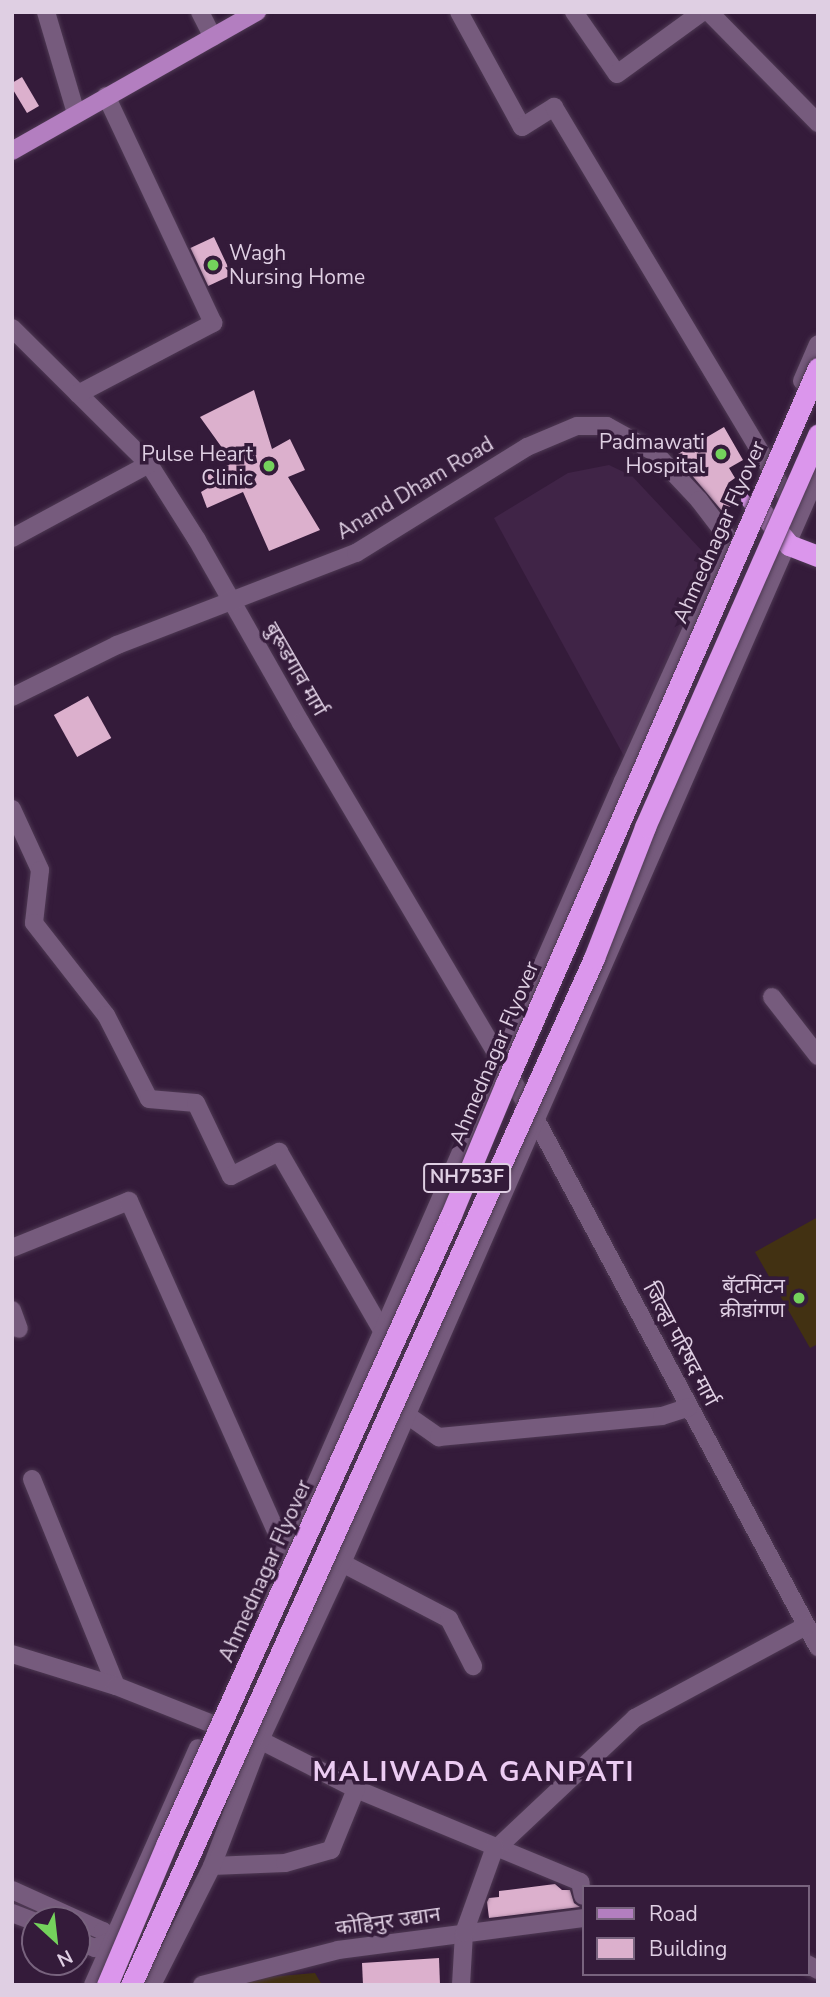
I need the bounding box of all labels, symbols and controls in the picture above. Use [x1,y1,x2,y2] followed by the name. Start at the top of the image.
[229,240,365,290] place label: Wagh Nursing Home
[203,255,223,275] marker: Wagh Nursing Home
[599,429,705,479] place label: Padmawati Hospital
[332,431,498,545] street label: Anand Dham Road
[667,437,771,627] street label: Ahmednagar Flyover
[142,441,253,491] place label: Pulse Heart Clinic
[711,444,731,464] marker: Padmawati Hospital
[259,456,279,476] marker: Pulse Heart Clinic
[259,618,333,720] street label: बुरूडगाव मार्ग
[444,957,544,1149] street label: Ahmednagar Flyover
[421,1162,512,1194] road number: NH753F
[720,1273,785,1323] place label: बॅटमिंटन क्रीडांगण
[638,1278,724,1410] street label: जिल्हा परिषद मार्ग
[791,1290,807,1306] marker: बॅटमिंटन क्रीडांगण
[213,1476,317,1666] street label: Ahmednagar Flyover
[315,1755,633,1789] district label: MALIWADA GANPATI
[582,1885,809,1976] legend
[649,1900,698,1928] text: Road
[334,1901,442,1941] street label: कोहिनुर उद्यान
[21,1906,91,1976] north arrow
[649,1935,727,1963] text: Building
[52,1943,77,1973] text: N

